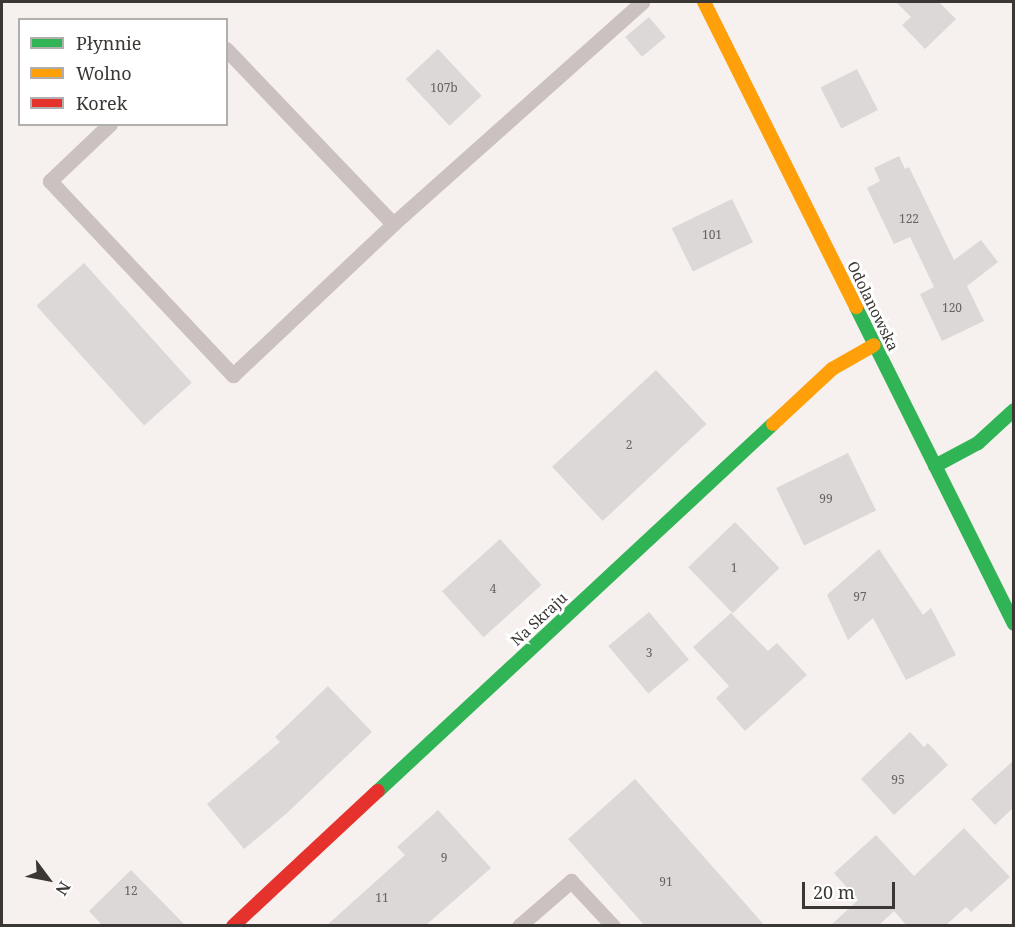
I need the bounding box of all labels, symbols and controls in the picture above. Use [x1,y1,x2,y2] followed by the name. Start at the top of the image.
[18,18,228,126] legend
[76,31,141,55] text: Płynnie
[76,61,132,85] text: Wolno
[430,81,458,95] house number: 107b
[76,91,127,115] text: Korek
[899,212,919,226] house number: 122
[702,228,722,242] house number: 101
[844,258,902,354] street label: Odolanowska
[942,301,962,315] house number: 120
[626,438,632,452] house number: 2
[819,492,833,506] house number: 99
[731,561,737,575] house number: 1
[490,582,496,596] house number: 4
[507,589,571,649] street label: Na Skraju
[853,590,867,604] house number: 97
[646,646,652,660] house number: 3
[891,773,905,787] house number: 95
[18,849,78,909] north arrow
[441,851,447,865] house number: 9
[805,870,898,908] scale bar
[659,875,673,889] house number: 91
[51,877,76,900] text: N
[813,880,855,904] text: 20 m
[124,884,138,898] house number: 12
[375,891,389,905] house number: 11

